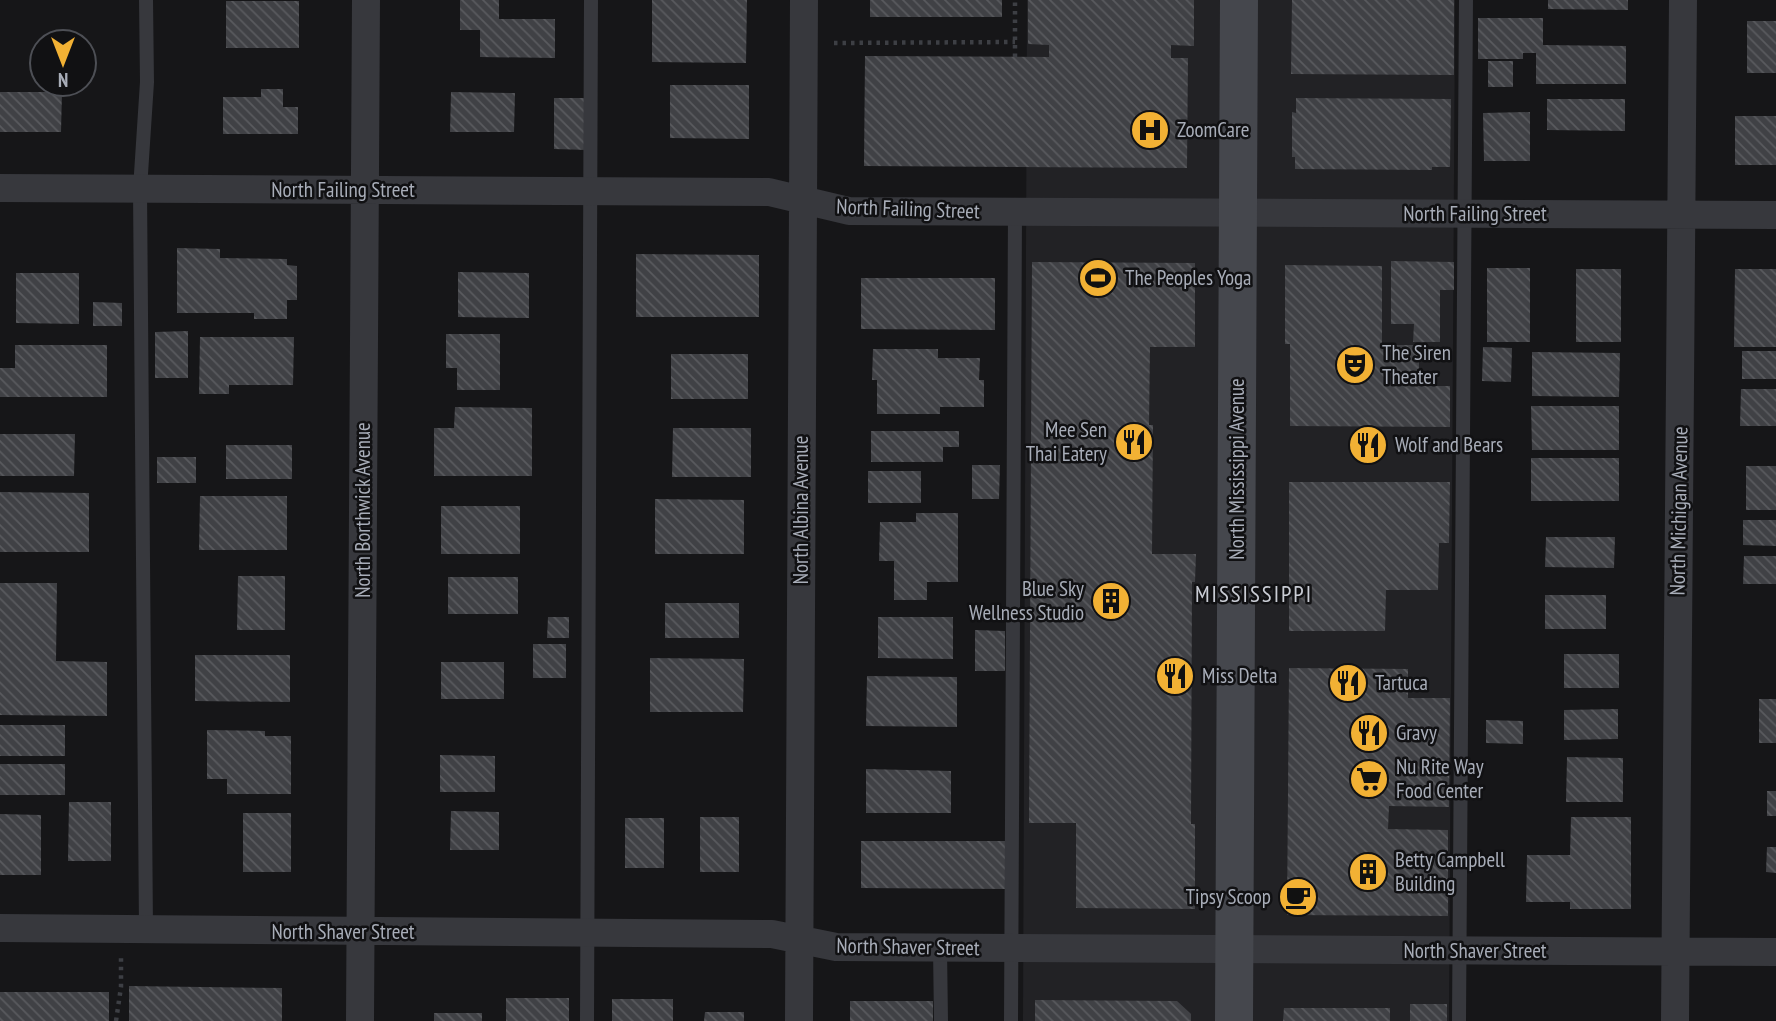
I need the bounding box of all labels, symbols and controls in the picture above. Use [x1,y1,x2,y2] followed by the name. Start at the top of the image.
[28,28,98,98] north arrow
[58,68,68,92] text: N
[1129,109,1171,151] hospital icon: ZoomCare
[1177,116,1249,143] place label: ZoomCare
[271,176,415,203] street label: North Failing Street
[836,193,980,225] street label: North Failing Street
[1403,200,1547,227] street label: North Failing Street
[1077,257,1119,299] sports icon: The Peoples Yoga
[1125,264,1252,291] place label: The Peoples Yoga
[1382,339,1451,390] place label: The Siren Theater
[1334,344,1376,386] theatre icon: The Siren Theater
[1223,378,1250,560] street label: North Mississippi Avenue
[1026,416,1107,467] place label: Mee Sen Thai Eatery
[1113,421,1155,463] restaurant icon: Mee Sen Thai Eatery
[349,422,376,598] street label: North Borthwick Avenue
[1347,424,1389,466] restaurant icon: Wolf and Bears
[1664,426,1693,596] street label: North Michigan Avenue
[1395,431,1503,458] place label: Wolf and Bears
[787,436,814,584] street label: North Albina Avenue
[969,575,1084,626] place label: Blue Sky Wellness Studio
[1195,579,1313,608] district label: MISSISSIPPI
[1090,580,1132,622] building icon: Blue Sky Wellness Studio
[1154,655,1196,697] restaurant icon: Miss Delta
[1202,662,1277,689] place label: Miss Delta
[1327,662,1369,704] restaurant icon: Tartuca
[1375,669,1428,696] place label: Tartuca
[1348,712,1390,754] restaurant icon: Gravy
[1396,719,1437,746] place label: Gravy
[1396,753,1484,804] place label: Nu Rite Way Food Center
[1348,758,1390,800] supermarket icon: Nu Rite Way Food Center
[1395,846,1505,897] place label: Betty Campbell Building
[1347,851,1389,893] building icon: Betty Campbell Building
[1277,876,1319,918] cafe icon: Tipsy Scoop
[1186,883,1271,910] place label: Tipsy Scoop
[271,918,415,945] street label: North Shaver Street
[836,932,980,961] street label: North Shaver Street
[1403,937,1547,964] street label: North Shaver Street

